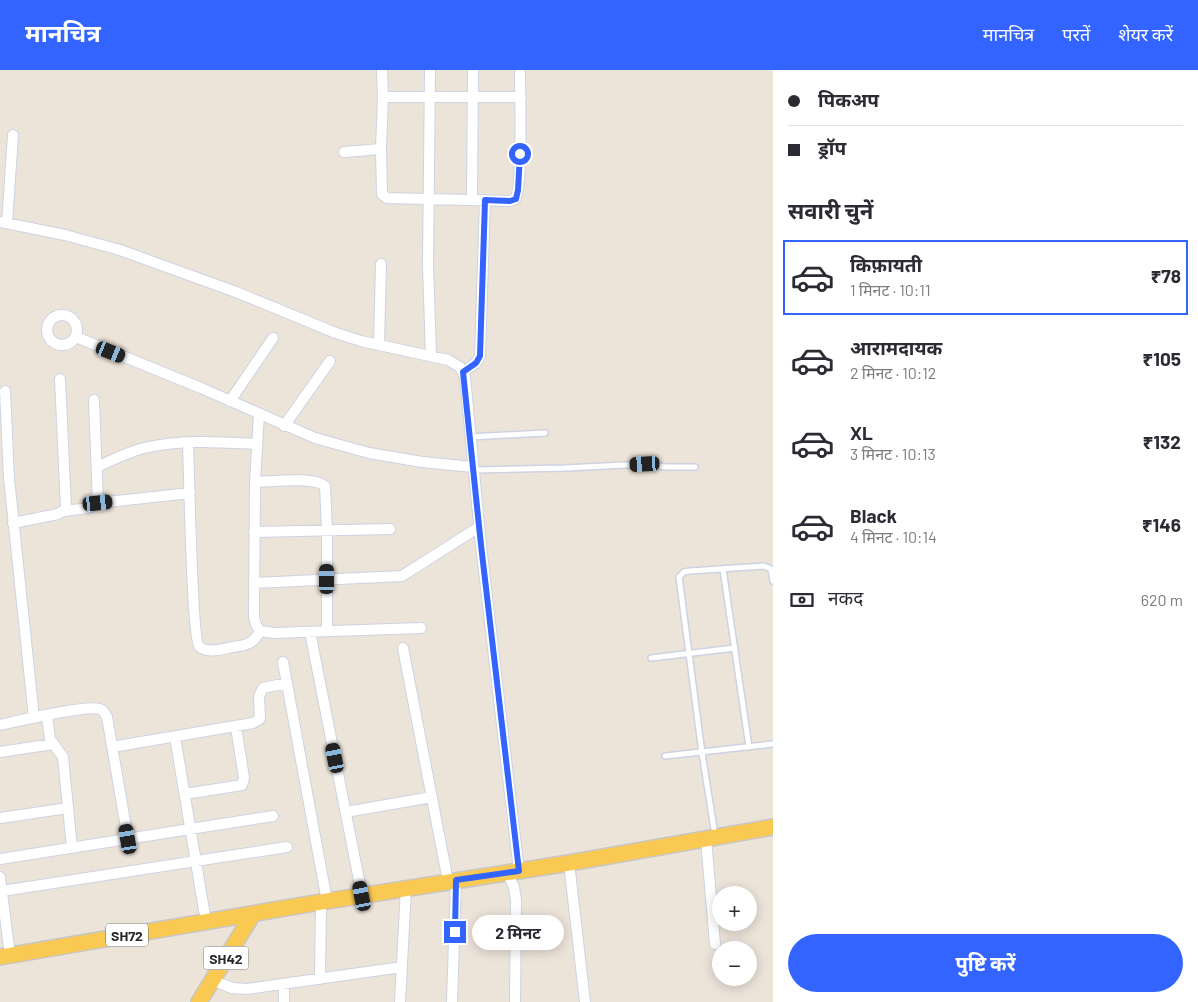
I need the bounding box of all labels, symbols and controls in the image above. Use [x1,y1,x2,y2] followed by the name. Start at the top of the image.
[25,18,101,47] text: मानचित्र
[983,23,1034,45] text: मानचित्र
[1062,23,1090,45] text: परतें
[1118,23,1173,45] text: शेयर करें
[818,88,879,111] text: पिकअप
[818,136,846,159] text: ड्रॉप
[509,143,531,165] route start
[788,197,873,223] text: सवारी चुनें
[850,253,922,276] text: किफ़ायती
[790,255,835,300] icon: car
[1150,264,1181,287] text: ₹78
[850,280,931,299] text: 1 मिनट · 10:11
[850,336,942,359] text: आरामदायक
[790,338,835,383] icon: car
[94,339,127,365] car
[1142,347,1181,370] text: ₹105
[850,363,936,382] text: 2 मिनट · 10:12
[790,421,835,466] icon: car
[850,421,873,444] text: XL
[1143,430,1181,453] text: ₹132
[850,444,936,463] text: 3 मिनट · 10:13
[629,456,660,472] car
[82,494,113,512] car
[790,504,835,549] icon: car
[850,504,897,527] text: Black
[1142,513,1181,536] text: ₹146
[850,527,937,546] text: 4 मिनट · 10:14
[319,564,334,594] car
[788,586,816,614] icon: cash
[828,586,863,609] text: नकद
[1141,590,1183,609] text: 620 m
[324,742,345,774] car
[118,823,137,855] car
[351,880,372,912] car
[712,886,757,986] map controls
[712,886,757,931] button: +
[472,914,565,950] callout: 2 मिनट
[444,921,466,943] route end
[495,923,541,942] text: 2 मिनट
[106,924,148,946] road number: SH72
[788,934,1183,992] button: पुष्टि करें
[712,941,757,986] button: −
[204,946,248,970] road number: SH42

